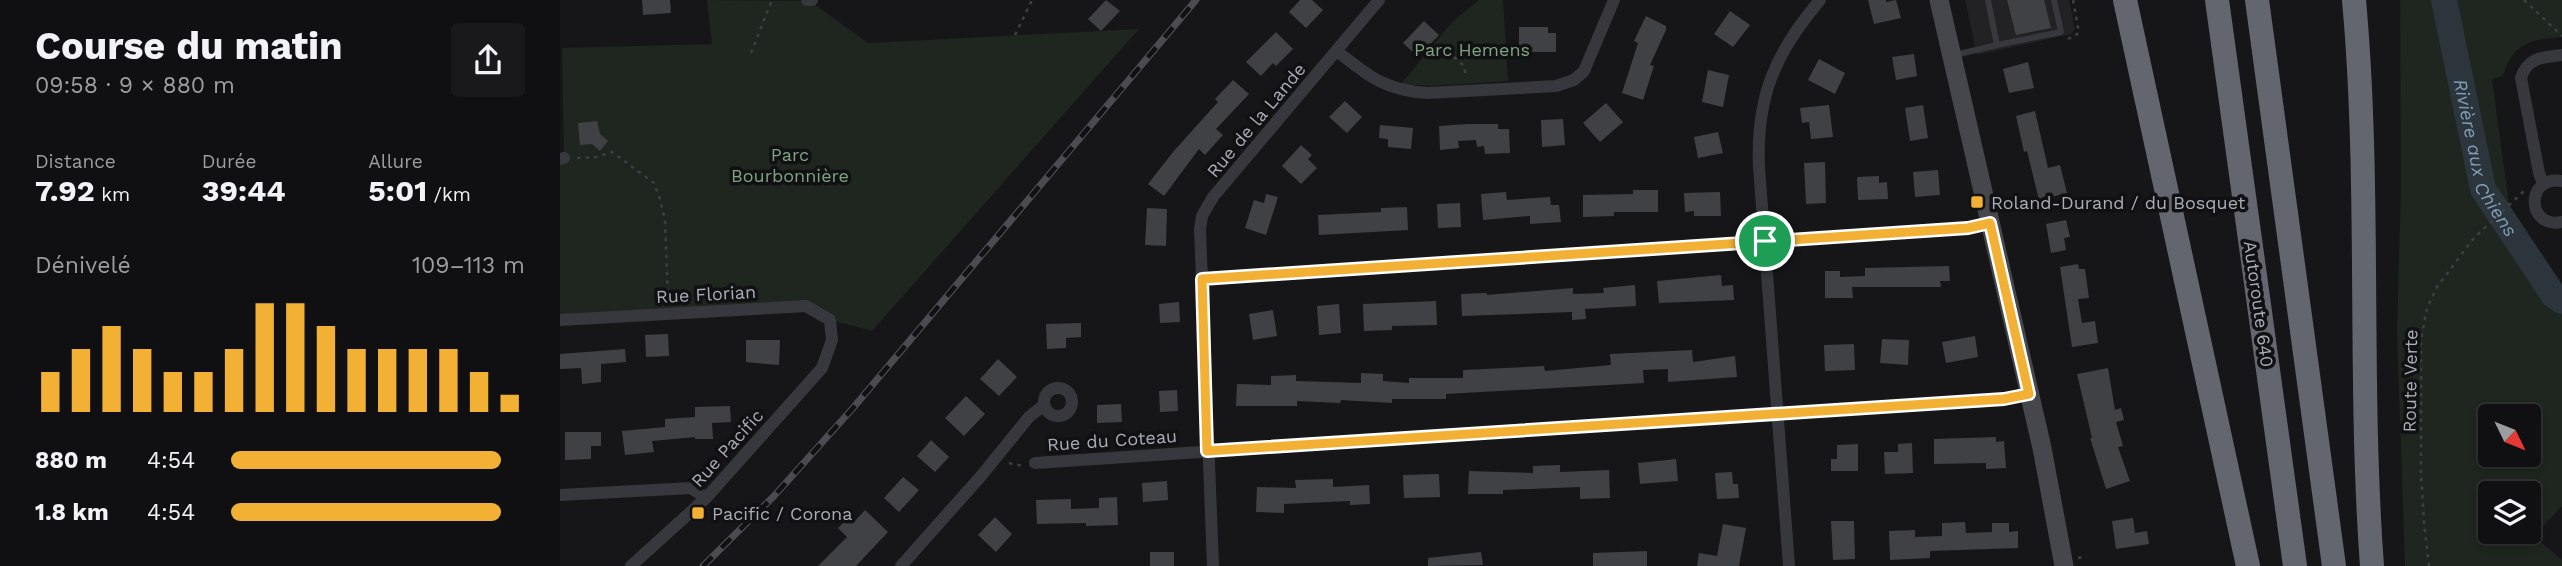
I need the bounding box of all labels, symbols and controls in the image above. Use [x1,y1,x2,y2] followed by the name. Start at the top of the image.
[451,23,525,97] button: share
[35,24,343,68] text: Course du matin
[1414,39,1530,60] park label: Parc Hemens
[1202,59,1310,181] street label: Rue de la Lande
[35,72,235,99] text: 09:58 · 9 × 880 m
[2449,77,2523,241] water label: Rivière aux Chiens
[731,144,849,186] park label: Parc Bourbonnière
[35,150,116,173] text: Distance
[202,150,256,173] text: Durée
[368,150,423,173] text: Allure
[35,173,95,208] text: 7.92
[202,173,286,208] text: 39:44
[368,173,427,208] text: 5:01
[95,183,130,206] text: km
[427,183,471,206] text: /km
[1991,192,2246,213] place label: Roland-Durand / du Bosquet
[1969,194,1985,210] marker: Roland-Durand / du Bosquet
[1735,211,1795,271] pin
[1746,222,1784,260] icon: arrive
[2240,239,2278,369] street label: Autoroute 640
[35,252,131,279] text: Dénivelé
[412,252,525,279] text: 109–113 m
[655,281,757,307] street label: Rue Florian
[2399,329,2421,433] street label: Route Verte
[2478,404,2541,467] north arrow
[2478,404,2541,544] map controls
[687,405,767,491] street label: Rue Pacific
[1046,425,1178,455] street label: Rue du Coteau
[35,447,107,474] text: 880 m
[147,447,195,474] text: 4:54
[2478,481,2541,544] button: layers
[35,499,109,526] text: 1.8 km
[147,499,195,526] text: 4:54
[712,503,852,524] place label: Pacific / Corona
[690,505,706,521] marker: Pacific / Corona

